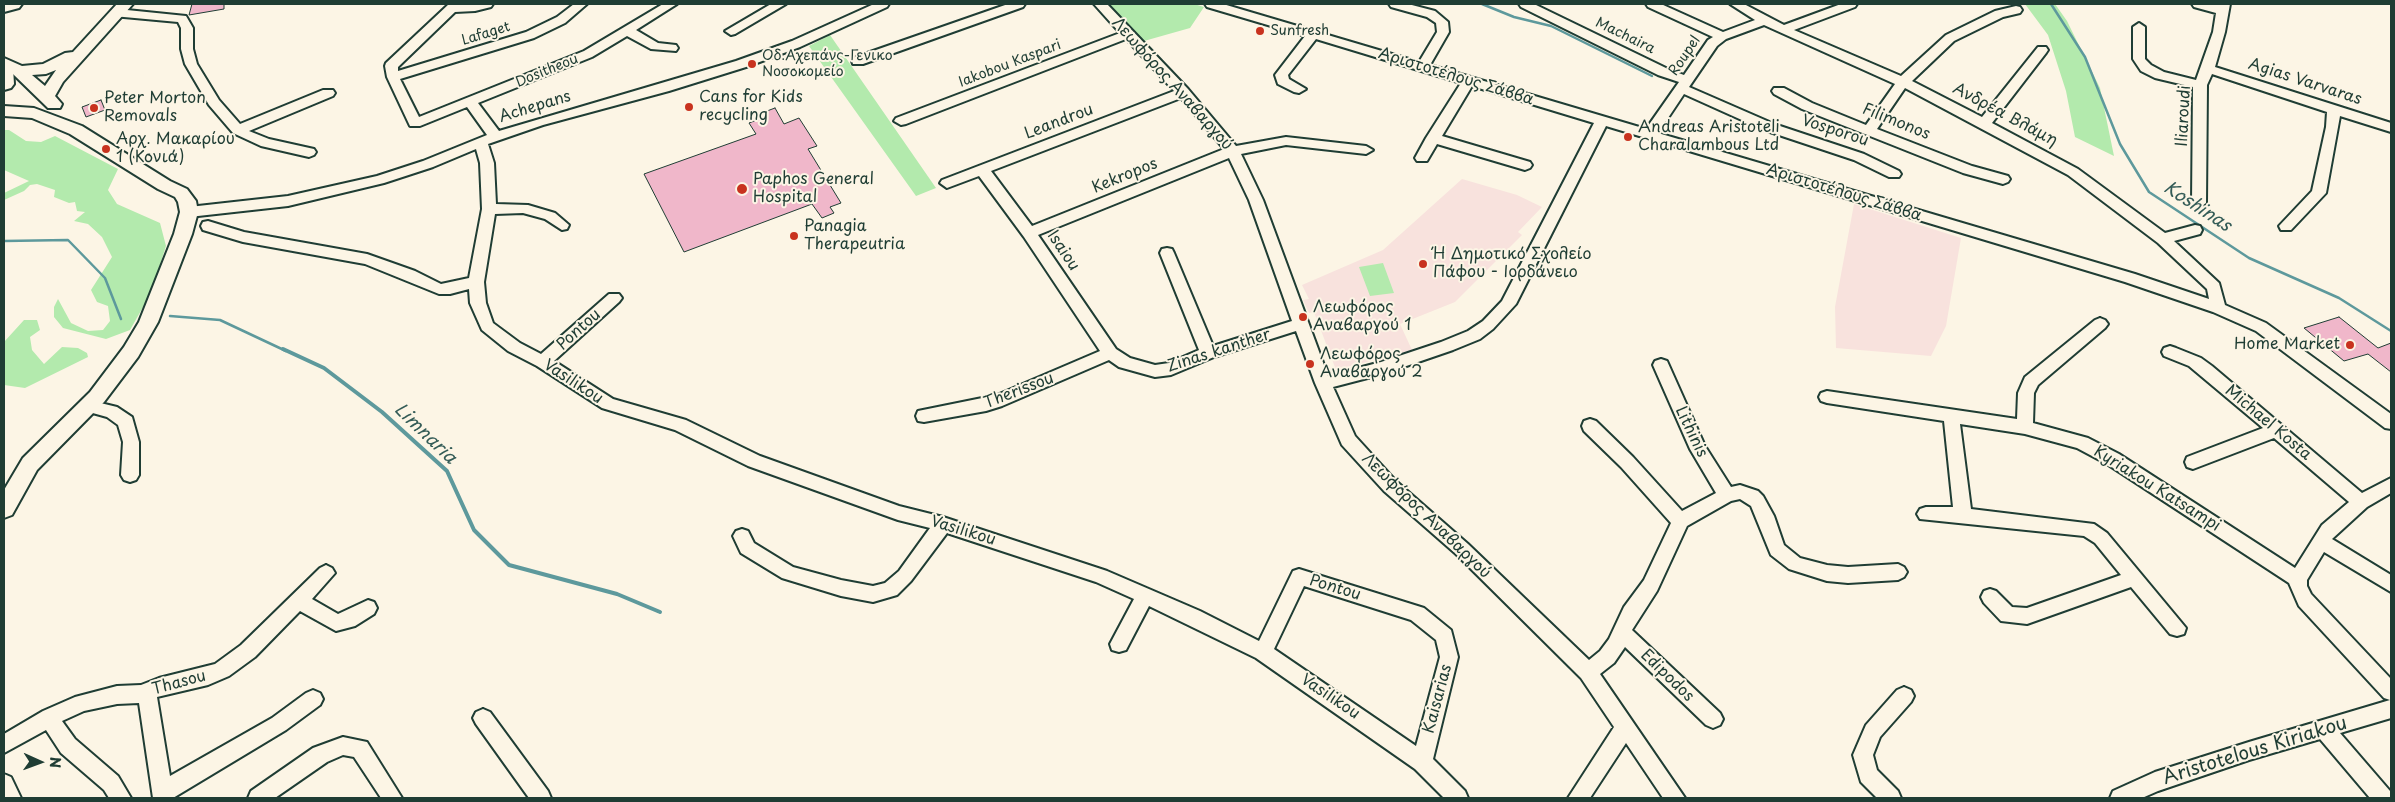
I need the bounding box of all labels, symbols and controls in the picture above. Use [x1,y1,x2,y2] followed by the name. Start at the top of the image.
[1107,14,1237,154] street label: Λεωφόρος Αναβαργού
[1593,14,1657,58] street label: Machaira
[460,19,512,49] street label: Lafaget
[1270,23,1329,39] place label: Sunfresh
[1254,25,1266,37] marker: Sunfresh
[1666,33,1704,79] street label: Roupel
[956,37,1064,91] street label: Iakobou Kaspari
[1376,44,1536,110] street label: Αριστοτέλους Σάββα
[762,48,893,80] place label: Οδ.Αχεπάνς-Γενικο Νοσοκομείο
[513,51,581,91] street label: Dositheou
[2246,55,2364,109] street label: Agias Varvaras
[746,58,758,70] marker: Οδ.Αχεπάνς-Γενικο Νοσοκομείο
[1949,79,2061,151] street label: Ανδρέα Βλάμη
[2173,85,2195,147] street label: Iliaroudi
[497,87,573,127] street label: Achepans
[699,88,803,126] place label: Cans for Kids recycling
[104,89,206,127] place label: Peter Morton Removals
[1022,100,1096,144] street label: Leandrou
[1859,100,1933,144] street label: Filimonos
[683,101,695,113] marker: Cans for Kids recycling
[88,102,100,114] marker: Peter Morton Removals
[1799,111,1871,151] street label: Vosporou
[1638,118,1780,156] place label: Andreas Aristoteli Charalambous Ltd
[116,130,235,168] place label: Αρχ. Μακαρίου 1 (Κονιά)
[1622,131,1634,143] marker: Andreas Aristoteli Charalambous Ltd
[100,143,112,155] marker: Αρχ. Μακαρίου 1 (Κονιά)
[1090,154,1160,198] street label: Kekropos
[1764,160,1924,226] street label: Αριστοτέλους Σάββα
[753,170,874,208] place label: Paphos General Hospital
[2159,177,2235,237] water label: Koshinas
[735,182,749,196] marker: Paphos General Hospital
[804,217,905,255] place label: Panagia Therapeutria
[1043,227,1083,275] street label: Isaiou
[788,230,800,242] marker: Panagia Therapeutria
[1433,245,1591,283] place label: Η΄ Δημοτικό Σχολείο Πάφου - Ιορδάνειο
[1417,258,1429,270] marker: Η΄ Δημοτικό Σχολείο Πάφου - Ιορδάνειο
[1313,298,1411,336] place label: Λεωφόρος Αναβαργού 1
[553,305,605,355] street label: Pontou
[1297,311,1309,323] marker: Λεωφόρος Αναβαργού 1
[1165,325,1273,377] street label: Zinas kanther
[2234,335,2340,355] place label: Home Market
[2344,339,2356,351] marker: Home Market
[1320,345,1423,383] place label: Λεωφόρος Αναβαργού 2
[540,356,606,408] street label: Vasilikou
[1304,358,1316,370] marker: Λεωφόρος Αναβαργού 2
[981,369,1057,413] street label: Therissou
[2221,381,2315,465] street label: Michael Kosta
[389,399,461,469] water label: Limnaria
[1670,403,1712,461] street label: Lithinis
[2090,442,2224,536] street label: Kyriakou Katsampi
[1358,449,1494,583] street label: Λεωφόρος Αναβαργού
[928,512,998,550] street label: Vasilikou
[1307,571,1363,605] street label: Pontou
[1636,646,1698,706] street label: Edipodos
[1420,662,1456,736] street label: Kaisarias
[150,667,208,699] street label: Thasou
[1297,670,1363,724] street label: Vasilikou
[2160,712,2350,790] street label: Aristotelous Kiriakou
[15,737,65,787] north arrow
[45,757,66,768] text: N

